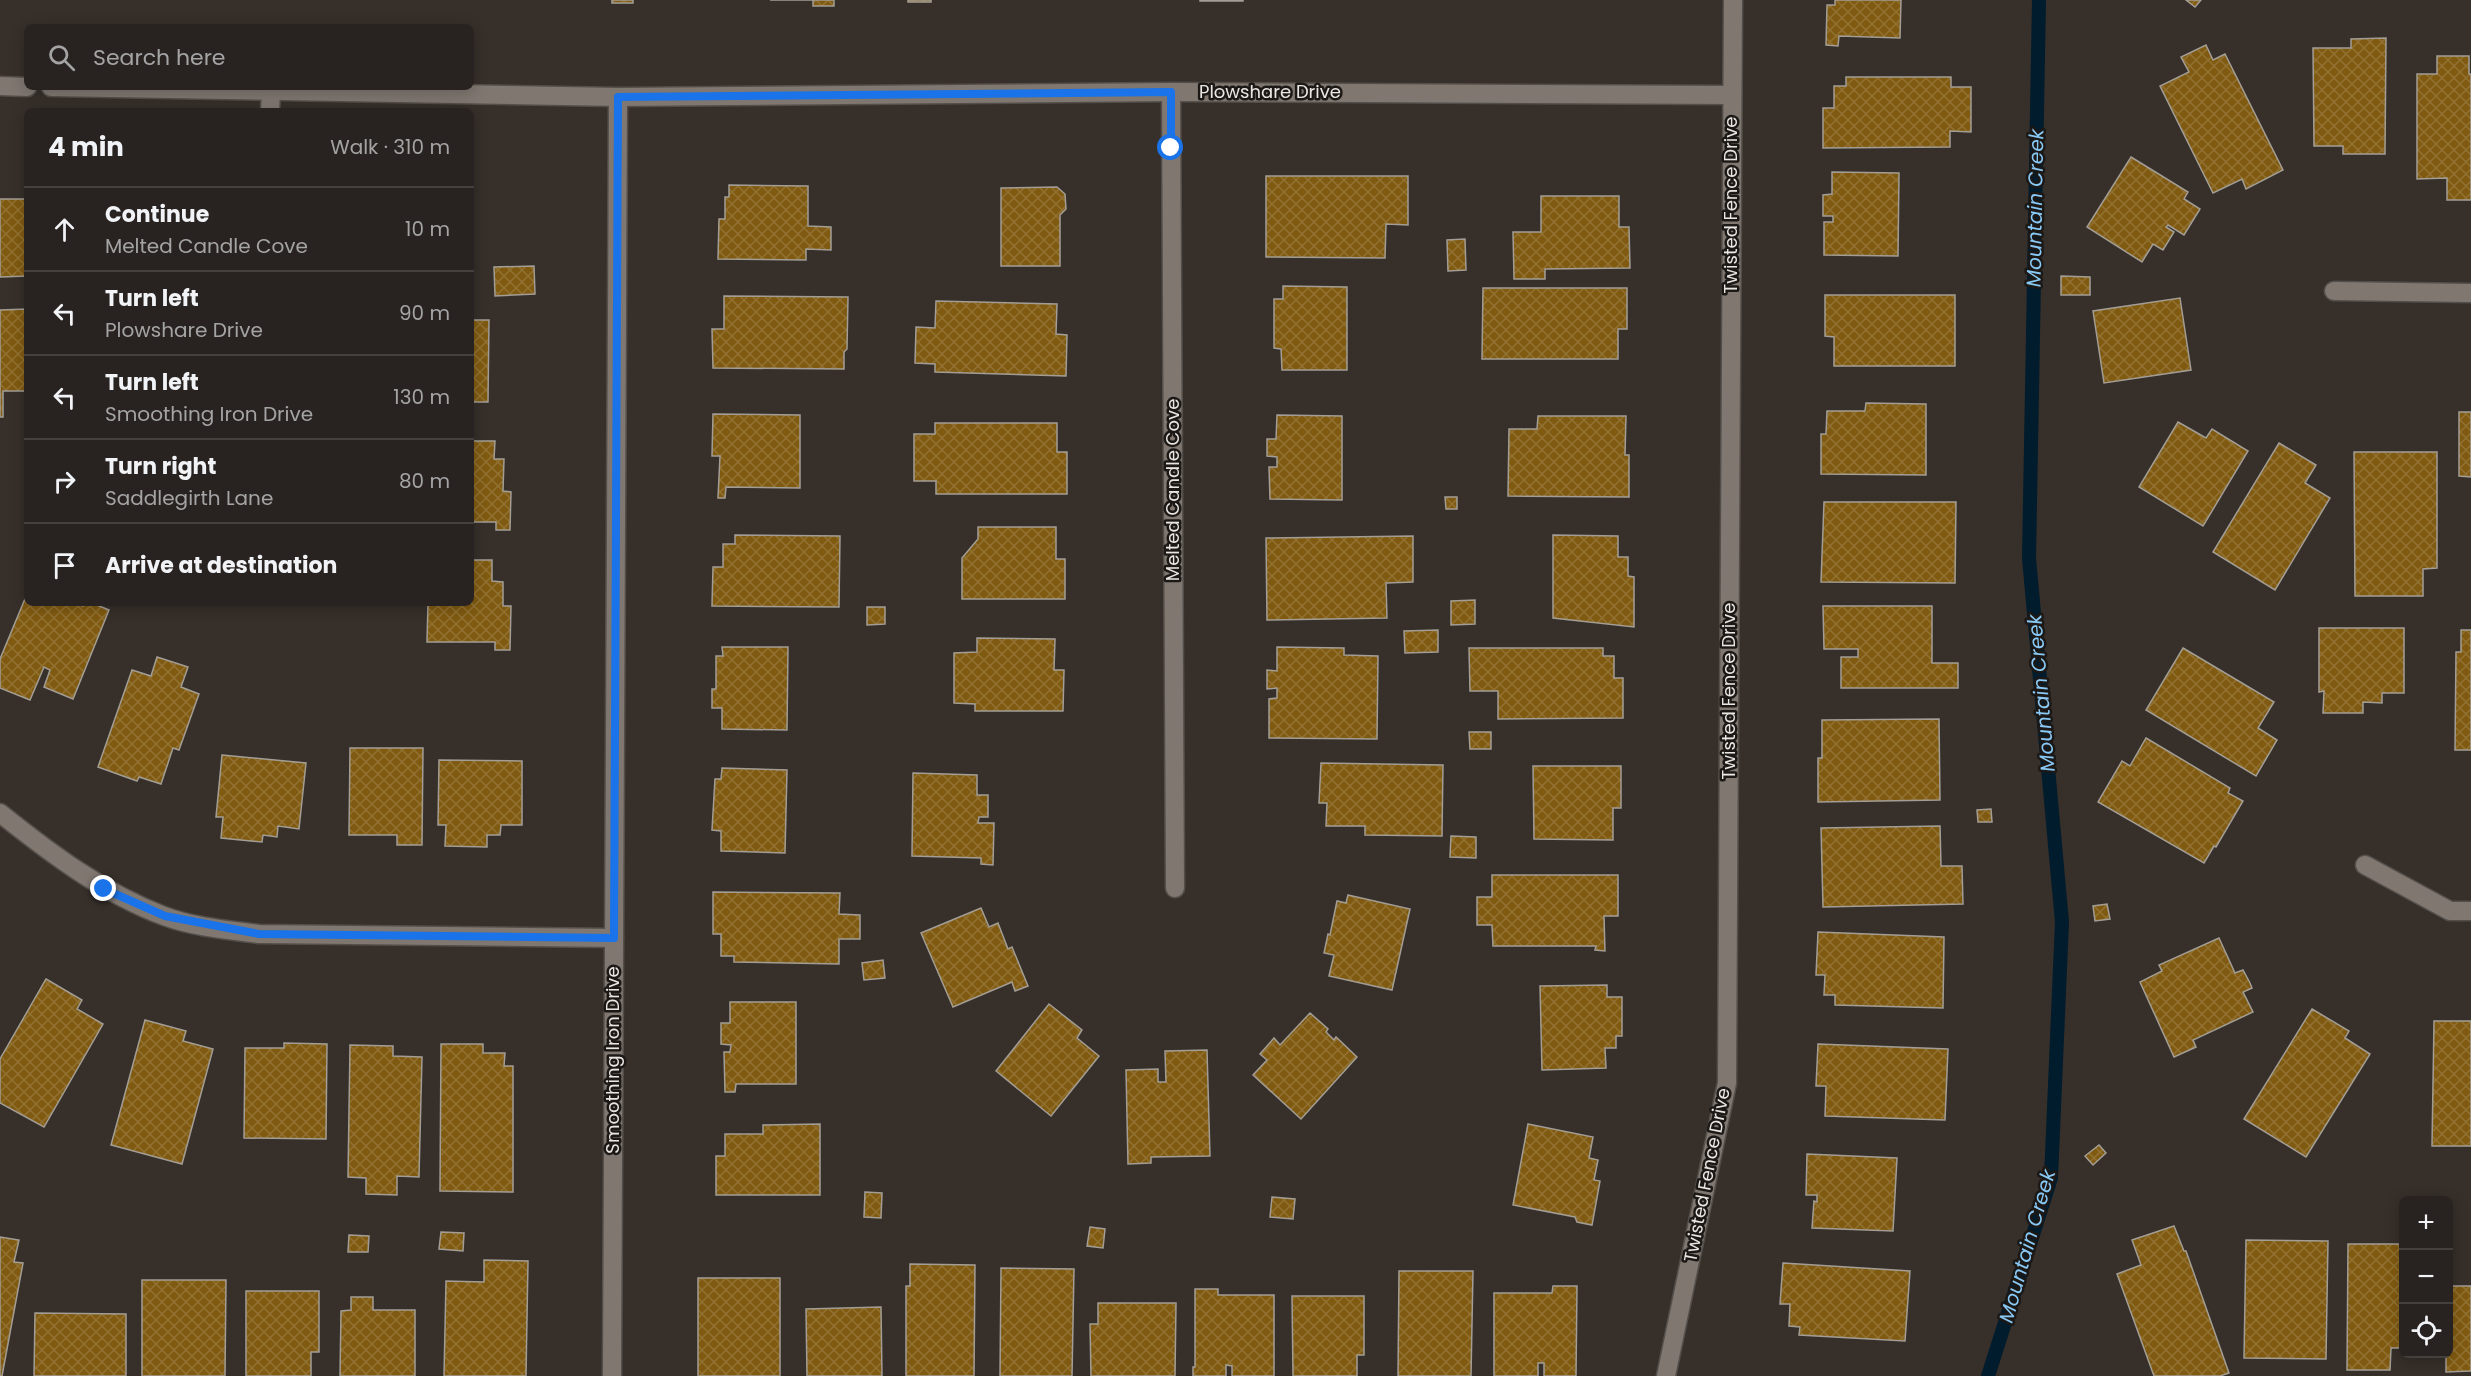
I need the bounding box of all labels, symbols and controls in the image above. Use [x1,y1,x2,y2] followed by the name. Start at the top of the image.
[24,24,474,90] search box
[45,41,78,74] icon: search
[93,42,226,73] text: Search here
[1199,79,1341,104] street label: Plowshare Drive
[1718,117,1743,293] street label: Twisted Fence Drive
[2020,127,2050,287] water label: Mountain Creek
[48,129,124,165] text: 4 min
[330,133,450,161] text: Walk · 310 m
[1157,134,1183,160] route start
[105,199,209,230] text: Continue
[48,213,81,246] icon: ahead
[405,215,450,243] text: 10 m
[105,232,308,260] text: Melted Candle Cove
[105,283,199,314] text: Turn left
[48,297,81,330] icon: left
[399,299,450,327] text: 90 m
[105,316,263,344] text: Plowshare Drive
[105,367,199,398] text: Turn left
[48,381,81,414] icon: left
[393,383,450,411] text: 130 m
[1160,399,1185,581] street label: Melted Candle Cove
[105,400,313,428] text: Smoothing Iron Drive
[105,451,216,482] text: Turn right
[48,465,81,498] icon: right
[399,467,450,495] text: 80 m
[105,484,273,512] text: Saddlegirth Lane
[48,549,81,582] icon: arrive
[105,550,337,581] text: Arrive at destination
[1716,603,1741,779] street label: Twisted Fence Drive
[2020,611,2062,773] water label: Mountain Creek
[90,875,116,901] route end
[600,966,625,1154] street label: Smoothing Iron Drive
[1677,1086,1736,1264] street label: Twisted Fence Drive
[1992,1165,2063,1326] water label: Mountain Creek
[2399,1196,2453,1358] map controls
[2399,1196,2453,1250] button: +
[2399,1250,2453,1304] button: −
[2399,1304,2453,1358] button: locate

